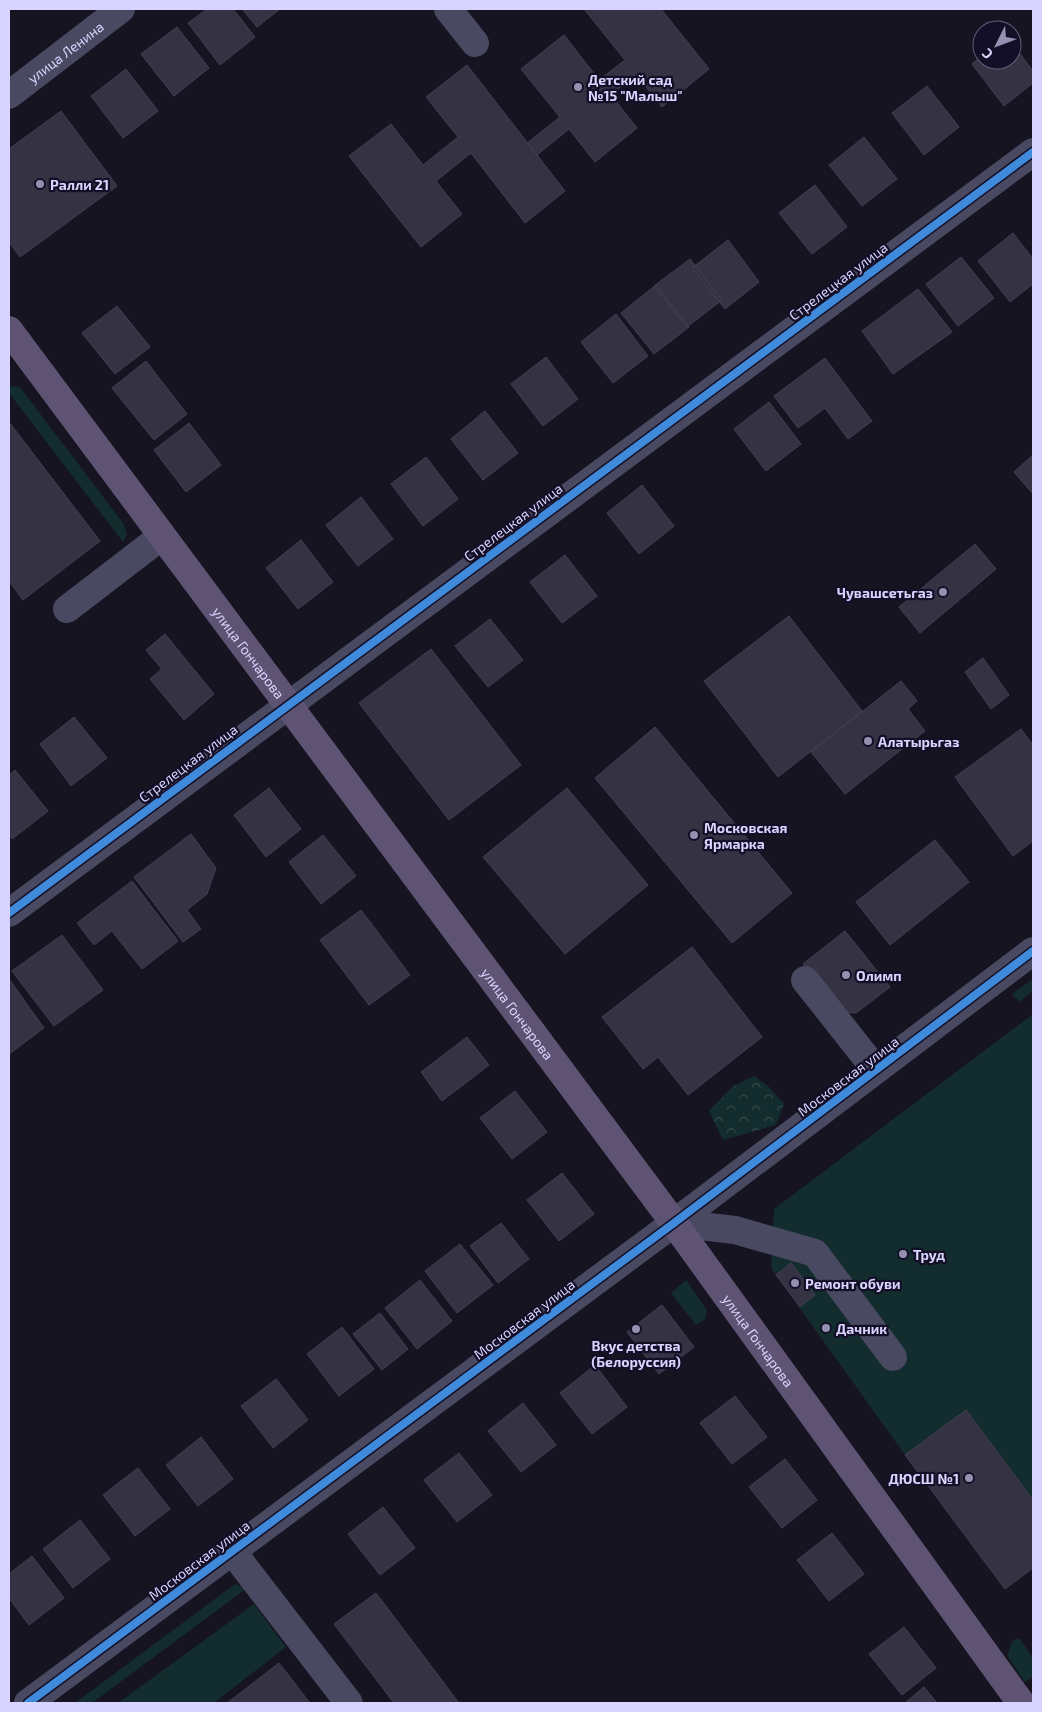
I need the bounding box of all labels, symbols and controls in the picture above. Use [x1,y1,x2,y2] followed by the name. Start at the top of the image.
[24,17,107,86] street label: улица Ленина
[972,20,1022,70] north arrow
[978,45,996,63] text: С
[588,71,682,104] place label: Детский сад №15 "Малыш"
[572,81,584,93] marker: Детский сад №15 "Малыш"
[50,176,109,193] place label: Ралли 21
[34,178,46,190] marker: Ралли 21
[785,238,891,324] street label: Стрелецкая улица
[460,479,566,565] street label: Стрелецкая улица
[837,584,933,601] place label: Чувашсетьгаз
[937,586,949,598] marker: Чувашсетьгаз
[209,603,289,702] street label: улица Гончарова
[135,720,241,806] street label: Стрелецкая улица
[878,733,959,750] place label: Алатырьгаз
[862,735,874,747] marker: Алатырьгаз
[704,819,787,852] place label: Московская Ярмарка
[688,829,700,841] marker: Московская Ярмарка
[478,964,558,1063] street label: улица Гончарова
[856,967,902,984] place label: Олимп
[840,969,852,981] marker: Олимп
[794,1032,902,1120] street label: Московская улица
[913,1246,945,1263] place label: Труд
[897,1248,909,1260] marker: Труд
[470,1275,578,1363] street label: Московская улица
[805,1275,900,1292] place label: Ремонт обуви
[789,1277,801,1289] marker: Ремонт обуви
[720,1290,798,1390] street label: улица Гончарова
[836,1320,887,1337] place label: Дачник
[820,1322,832,1334] marker: Дачник
[630,1323,642,1335] marker: Вкус детства (Белоруссия)
[591,1337,681,1370] place label: Вкус детства (Белоруссия)
[889,1470,959,1487] place label: ДЮСШ №1
[963,1472,975,1484] marker: ДЮСШ №1
[145,1516,253,1604] street label: Московская улица

